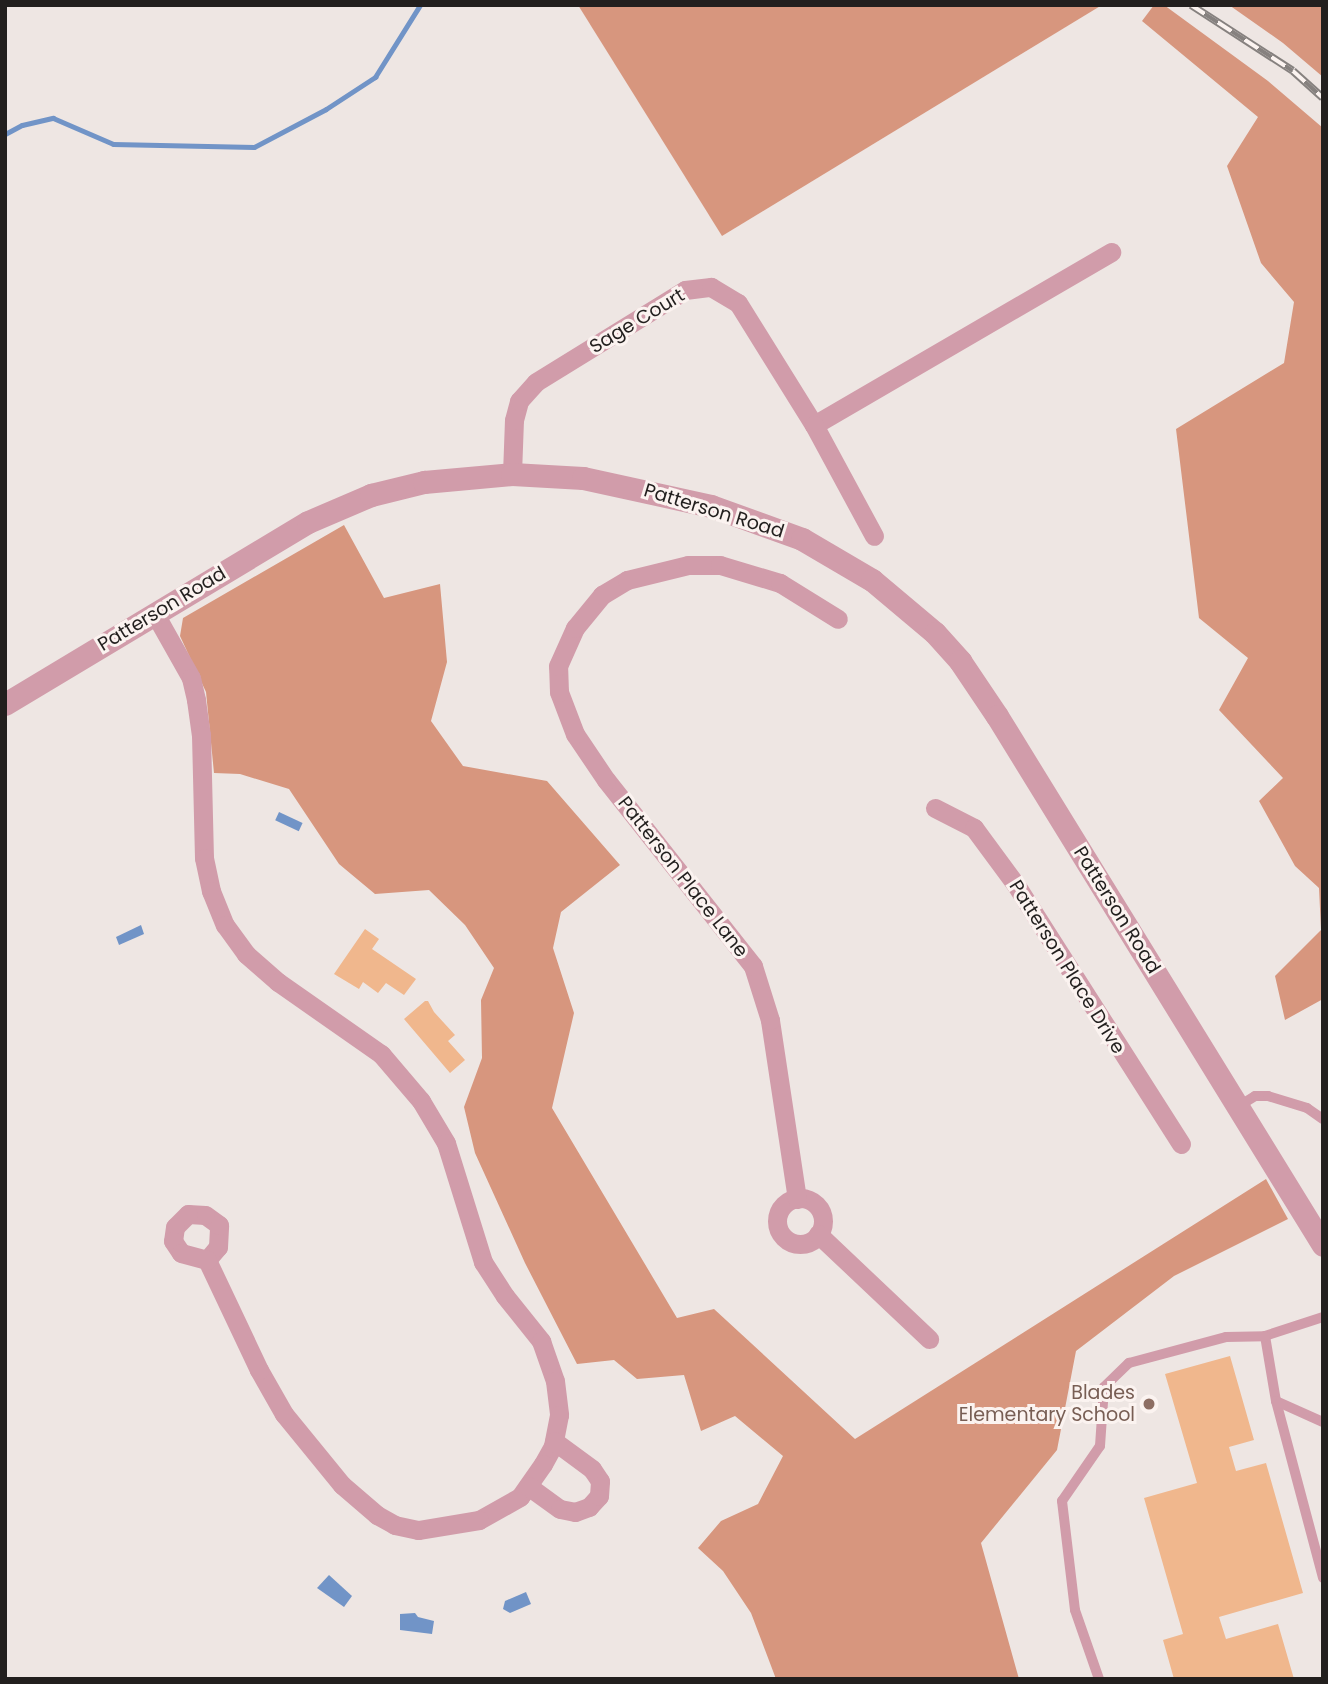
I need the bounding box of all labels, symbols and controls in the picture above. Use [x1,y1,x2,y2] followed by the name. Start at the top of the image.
[585,284,689,358] street label: Sage Court
[641,479,787,543] street label: Patterson Road
[94,562,230,656] street label: Patterson Road
[613,792,753,962] street label: Patterson Place Lane
[1069,842,1165,978] street label: Patterson Road
[1004,876,1130,1058] street label: Patterson Place Drive
[959,1382,1135,1426] place label: Blades Elementary School
[1141,1396,1157,1412] marker: Blades Elementary School

